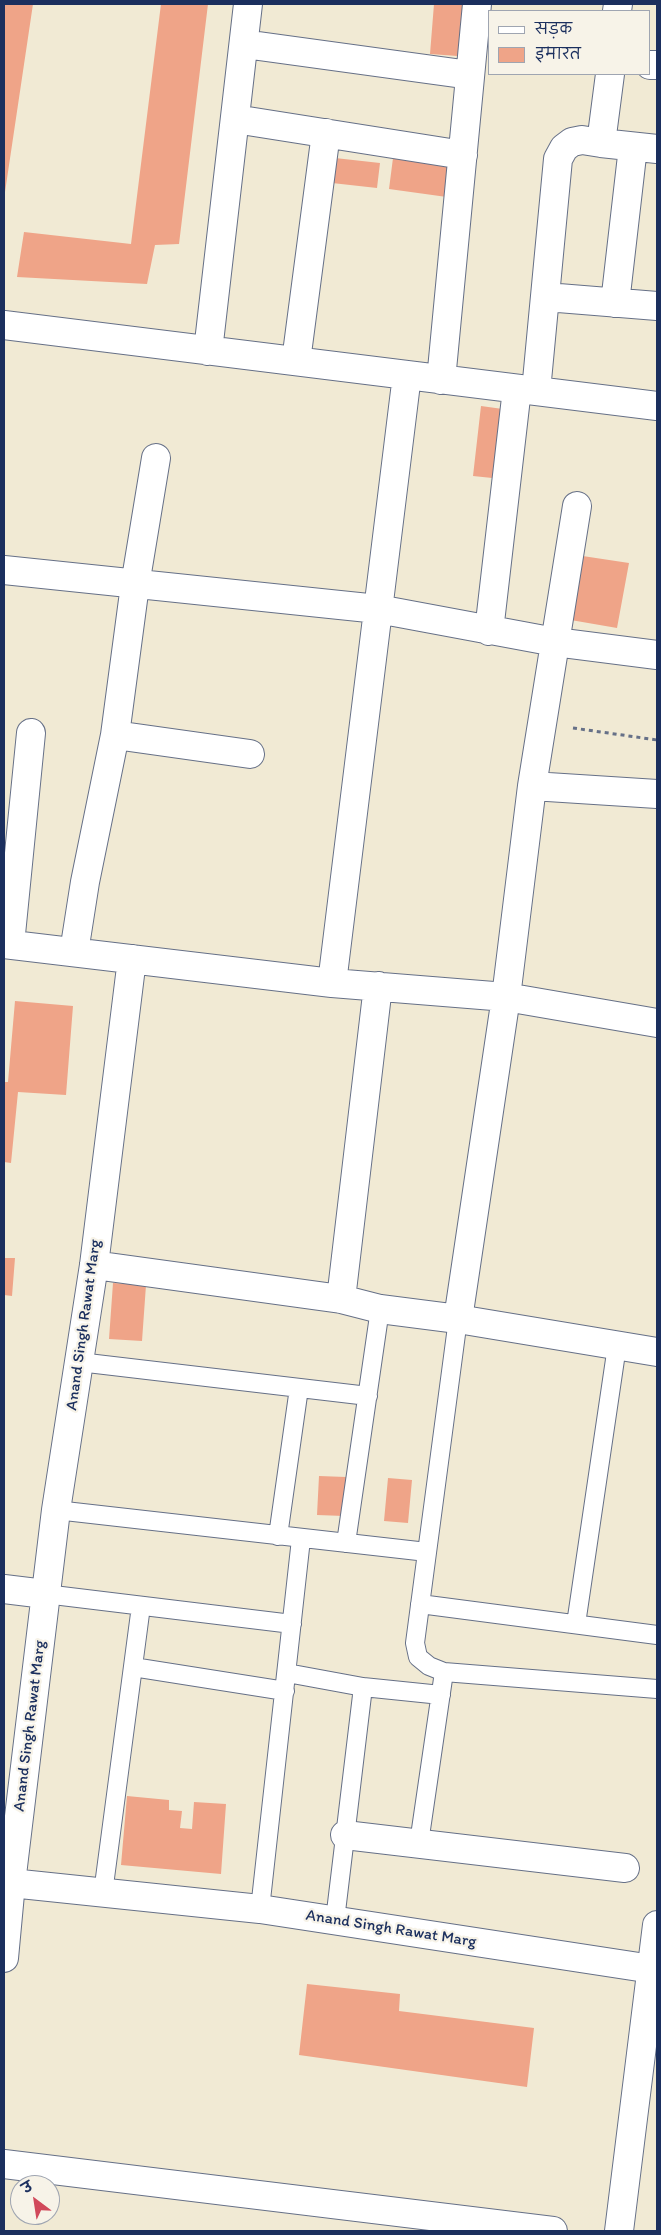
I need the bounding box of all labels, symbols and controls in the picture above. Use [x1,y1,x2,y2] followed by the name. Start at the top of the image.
[488,10,651,75] legend
[535,20,572,38] text: सड़क
[535,45,581,63] text: इमारत
[62,1238,106,1412] street label: Anand Singh Rawat Marg
[10,1639,50,1813] street label: Anand Singh Rawat Marg
[304,1906,478,1952] street label: Anand Singh Rawat Marg
[10,2175,60,2225] north arrow
[19,2178,36,2197] text: उ

